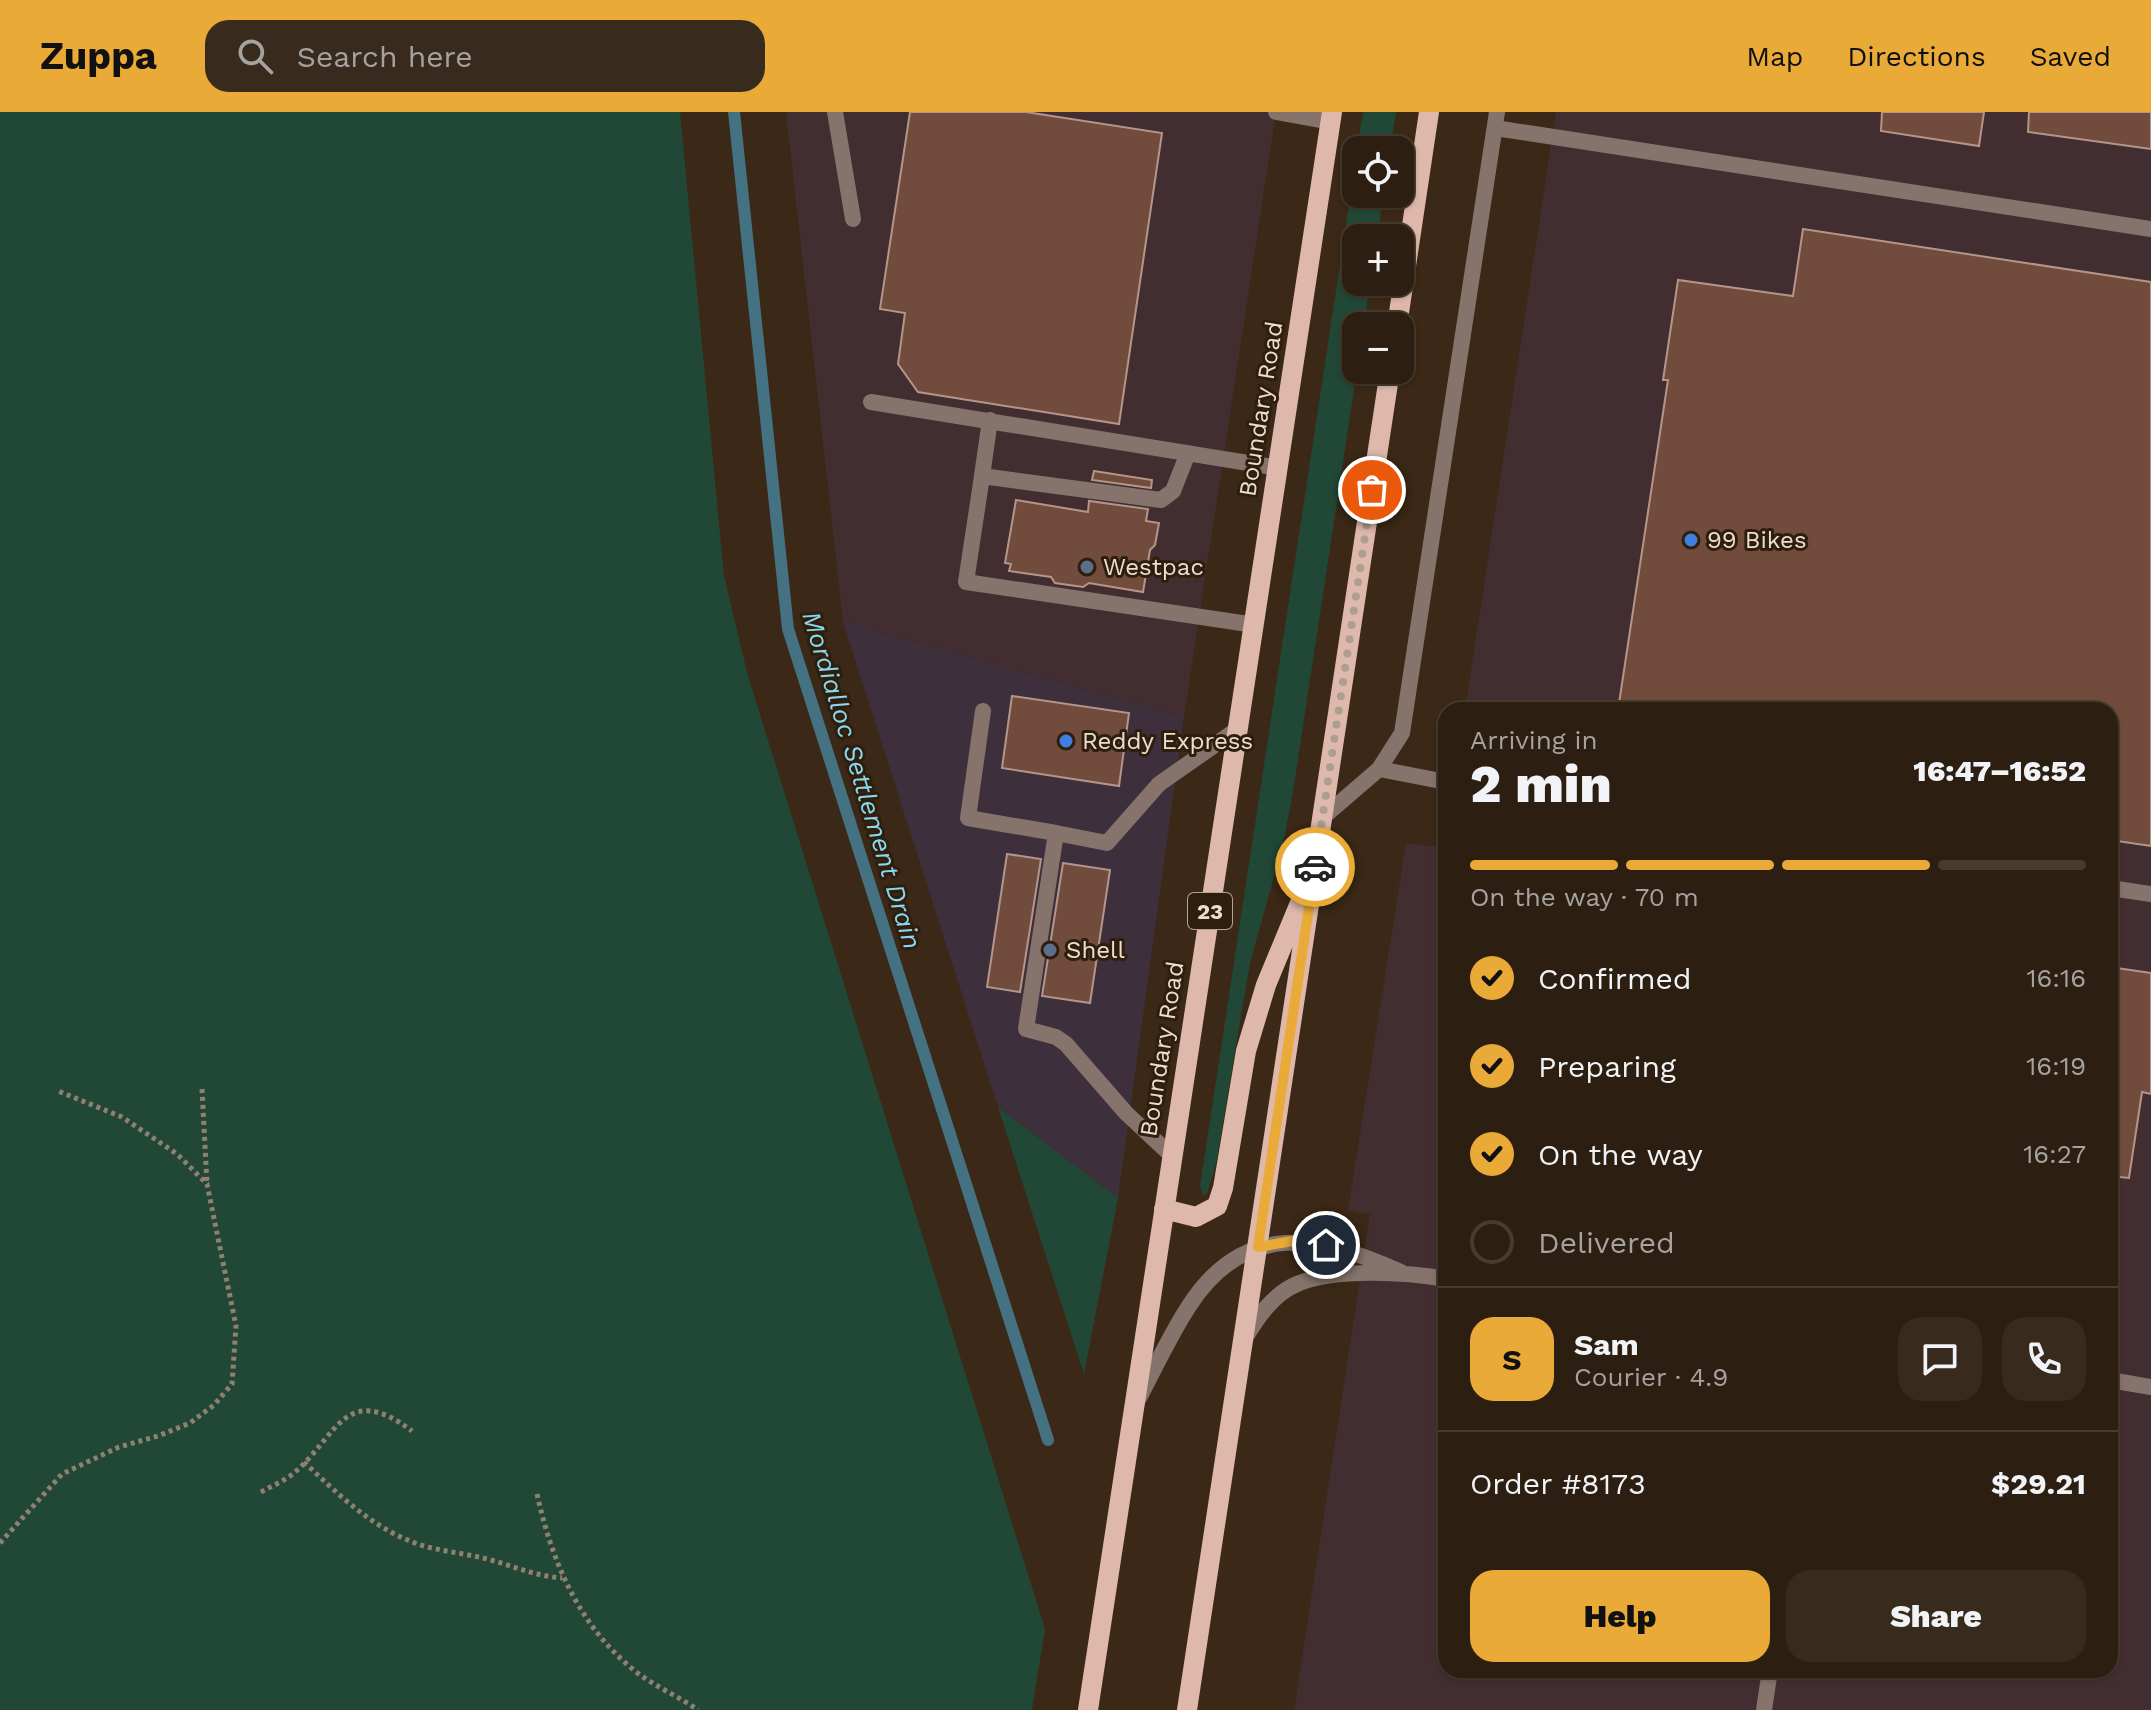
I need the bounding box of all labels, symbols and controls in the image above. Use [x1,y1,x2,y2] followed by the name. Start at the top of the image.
[205,20,765,92] search box
[40,34,157,78] text: Zuppa
[233,34,277,78] icon: search
[297,39,473,74] text: Search here
[1746,40,1803,73] text: Map
[1847,40,1986,73] text: Directions
[2030,40,2111,73] text: Saved
[1342,136,1414,384] map controls
[1342,136,1414,208] button: locate
[1342,224,1414,296] button: +
[1342,312,1414,384] button: −
[1233,320,1289,498] street label: Boundary Road
[1338,456,1406,524] pin
[1350,468,1394,512] icon: bag
[1707,526,1807,554] place label: 99 Bikes
[1682,531,1700,549] marker: 99 Bikes
[1103,553,1204,581] place label: Westpac
[1078,558,1096,576] marker: Westpac
[796,608,928,952] water label: Mordialloc Settlement Drain
[1470,725,1598,755] text: Arriving in
[1082,727,1253,755] place label: Reddy Express
[1057,732,1075,750] marker: Reddy Express
[1913,753,2086,788] text: 16:47–16:52
[1470,754,1612,815] text: 2 min
[1275,827,1355,907] courier
[1293,845,1337,889] icon: car
[1470,882,1699,912] text: On the way · 70 m
[1188,893,1232,929] road number: 23
[1066,936,1125,964] place label: Shell
[1041,941,1059,959] marker: Shell
[1470,956,1514,1000] icon: check
[1134,960,1190,1138] street label: Boundary Road
[1538,961,1692,996] text: Confirmed
[2026,963,2086,993] text: 16:16
[1470,1044,1514,1088] icon: check
[1538,1049,1676,1084] text: Preparing
[2026,1051,2086,1081] text: 16:19
[1470,1132,1514,1176] icon: check
[1538,1137,1703,1172] text: On the way
[2023,1139,2086,1169] text: 16:27
[1292,1211,1360,1279] pin
[1304,1223,1348,1267] icon: home
[1538,1225,1675,1260] text: Delivered
[1898,1317,1982,1401] button: chat
[2002,1317,2086,1401] button: phone
[1574,1327,1639,1362] text: Sam
[1502,1342,1522,1377] text: S
[1574,1362,1728,1392] text: Courier · 4.9
[1470,1466,1646,1501] text: Order #8173
[1991,1466,2086,1501] text: $29.21
[1470,1570,1770,1662] button: Help
[1786,1570,2086,1662] button: Share

